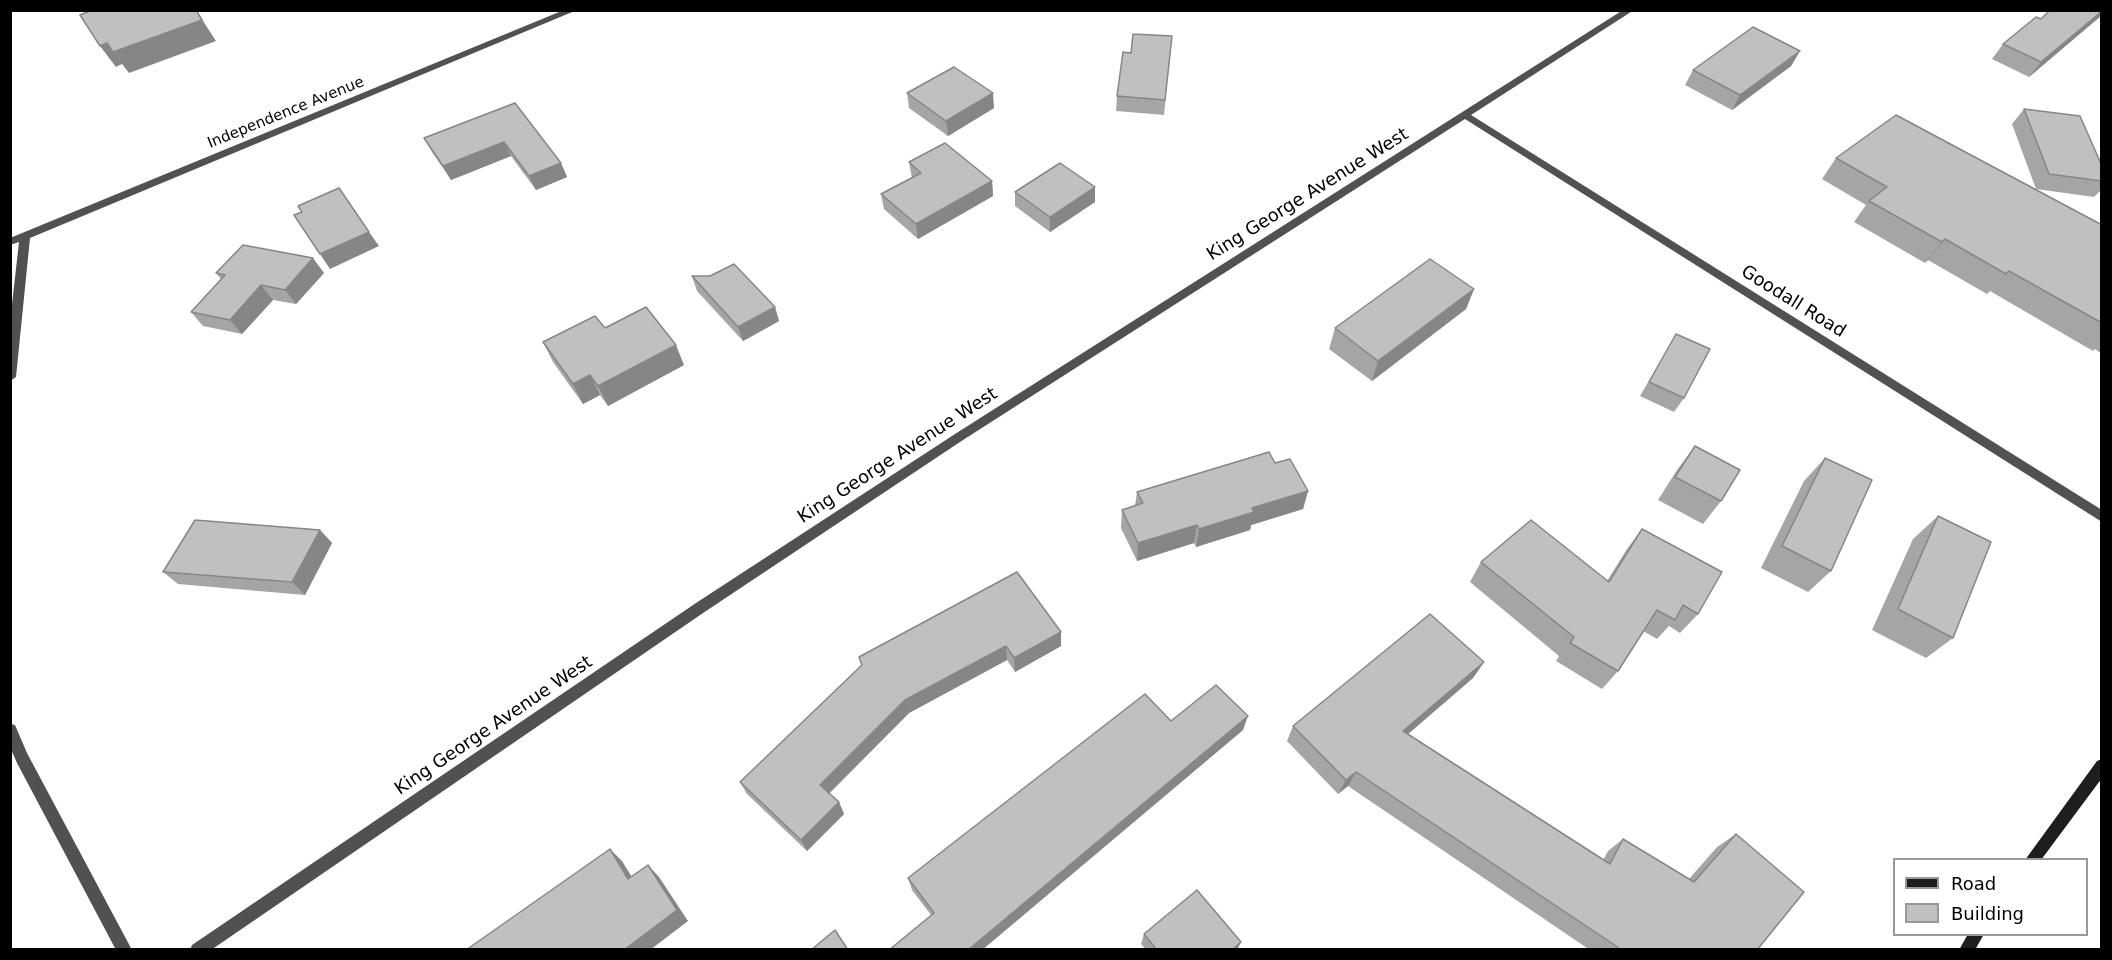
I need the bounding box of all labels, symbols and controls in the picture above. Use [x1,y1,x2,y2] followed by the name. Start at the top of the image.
[205,73,367,153] street label: Independence Avenue
[1203,124,1413,266] street label: King George Avenue West
[1737,261,1849,343] street label: Goodall Road
[794,383,1002,529] street label: King George Avenue West
[391,652,597,800] street label: King George Avenue West
[1893,858,2088,936] legend
[1951,873,1996,894] text: Road
[1951,903,2024,924] text: Building

